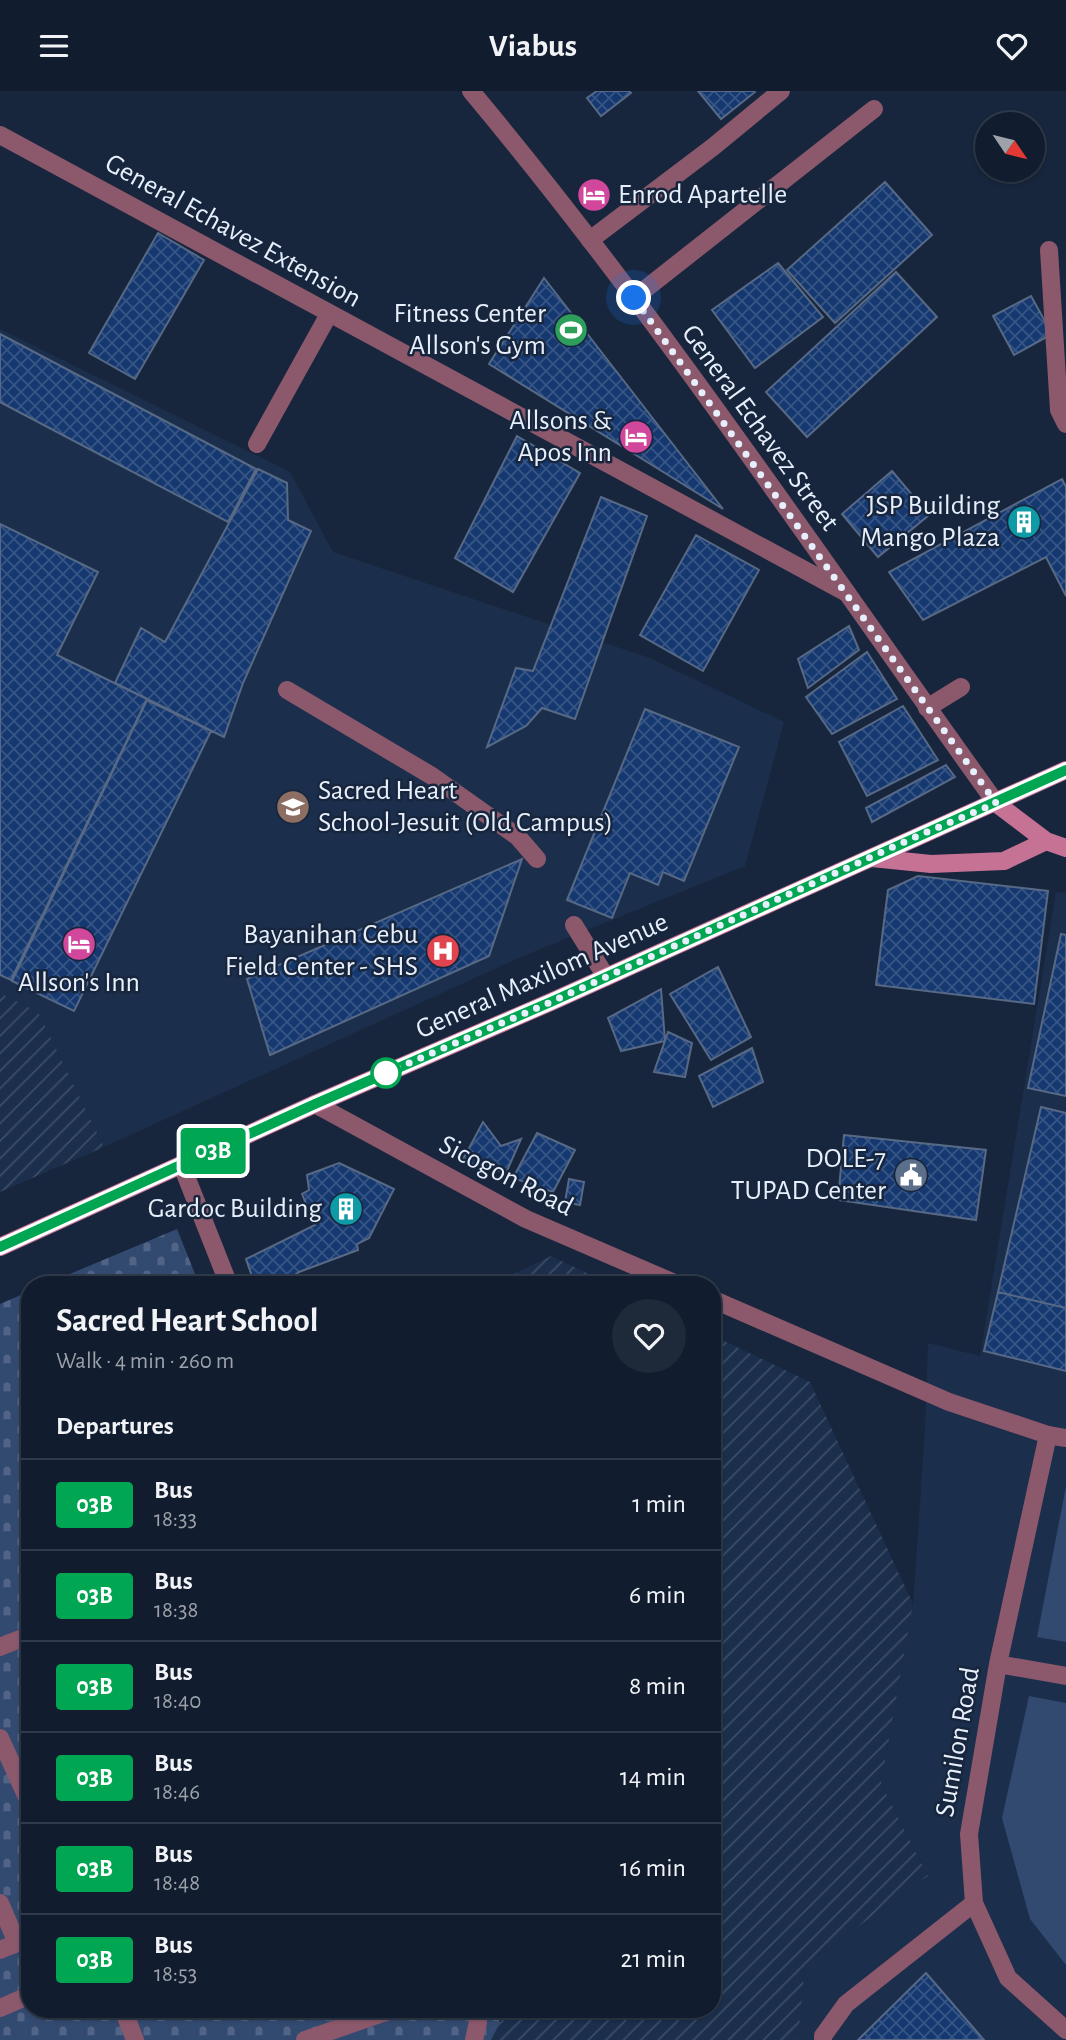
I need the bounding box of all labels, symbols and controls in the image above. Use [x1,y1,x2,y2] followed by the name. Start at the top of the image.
[35,27,73,65] icon: menu
[993,27,1031,65] icon: heart
[489,30,577,62] text: Viabus
[975,112,1045,182] north arrow
[975,112,1045,182] map controls
[100,149,366,313] street label: General Echavez Extension
[575,176,613,214] hotel icon: Enrod Apartelle
[618,181,787,209] place label: Enrod Apartelle
[616,280,651,315] your location
[394,300,546,360] place label: Fitness Center Allson's Gym
[552,311,590,349] sports icon: Fitness Center Allson's Gym
[676,320,844,536] street label: General Echavez Street
[509,407,613,467] place label: Allsons & Apos Inn
[617,418,655,456] hotel icon: Allsons & Apos Inn
[860,492,1000,552] place label: JSP Building Mango Plaza
[1005,503,1043,541] building icon: JSP Building Mango Plaza
[318,777,613,837] place label: Sacred Heart School-Jesuit (Old Campus)
[274,788,312,826] school or university icon: Sacred Heart School-Jesuit (Old Campus)
[412,908,672,1044] street label: General Maxilom Avenue
[225,921,418,981] place label: Bayanihan Cebu Field Center - SHS
[60,925,98,963] hotel icon: Allson's Inn
[424,932,462,970] hospital icon: Bayanihan Cebu Field Center - SHS
[18,969,140,997] place label: Allson's Inn
[371,1058,401,1088] unlabelled marker
[173,1128,253,1174] line badge: 03B
[434,1130,578,1222] street label: Sicogon Road
[195,1139,231,1163] text: 03B
[731,1145,886,1205] place label: DOLE-7 TUPAD Center
[892,1156,930,1194] public building icon: DOLE-7 TUPAD Center
[327,1190,365,1228] building icon: Gardoc Building
[148,1195,322,1223] place label: Gardoc Building
[612,1299,686,1373] button: heart
[56,1305,318,1338] text: Sacred Heart School
[56,1350,234,1373] text: Walk · 4 min · 260 m
[56,1413,174,1439] text: Departures
[154,1477,193,1503] text: Bus
[632,1491,686,1517] text: 1 min
[76,1493,113,1517] text: 03B
[154,1508,197,1531] text: 18:33
[154,1568,193,1594] text: Bus
[629,1582,686,1608] text: 6 min
[76,1584,113,1608] text: 03B
[154,1599,198,1622] text: 18:38
[154,1659,193,1685] text: Bus
[931,1665,985,1819] street label: Sumilon Road
[629,1673,686,1699] text: 8 min
[76,1675,113,1699] text: 03B
[154,1690,201,1713] text: 18:40
[154,1750,193,1776] text: Bus
[620,1764,686,1790] text: 14 min
[76,1766,113,1790] text: 03B
[154,1781,200,1804] text: 18:46
[154,1841,193,1867] text: Bus
[620,1855,686,1881] text: 16 min
[76,1857,113,1881] text: 03B
[154,1872,200,1895] text: 18:48
[154,1932,193,1958] text: Bus
[620,1946,686,1972] text: 21 min
[76,1948,113,1972] text: 03B
[154,1963,197,1986] text: 18:53

